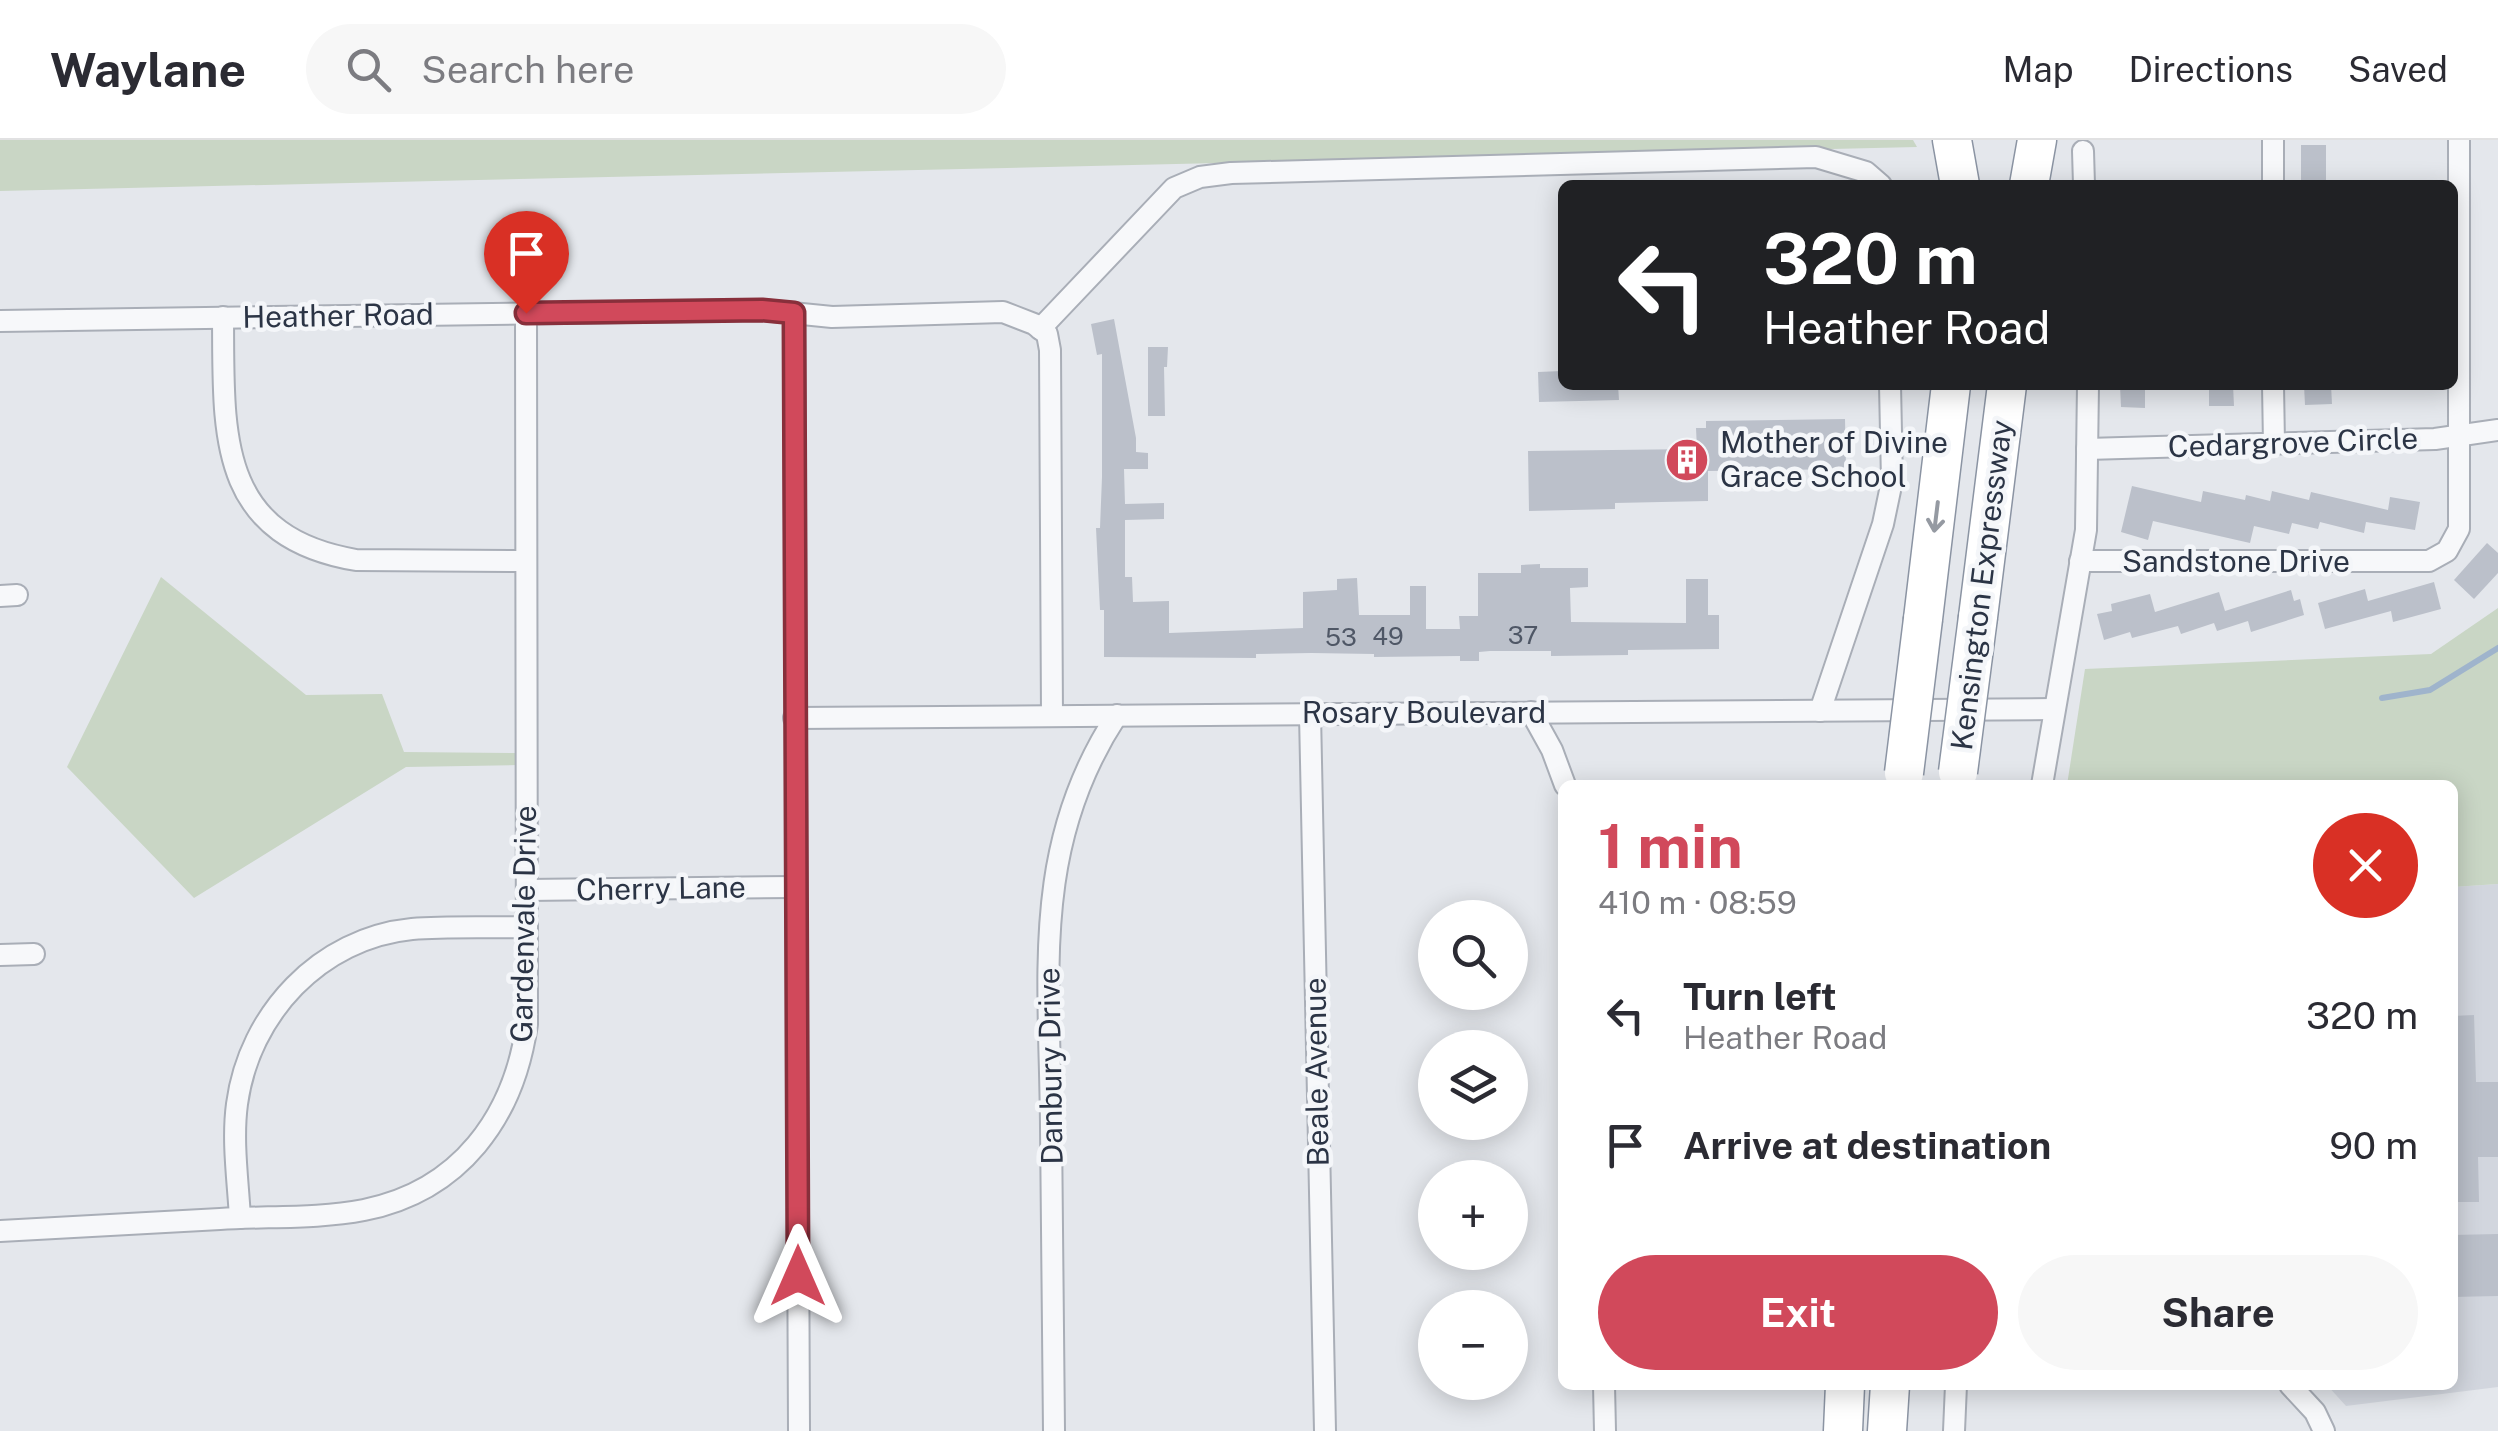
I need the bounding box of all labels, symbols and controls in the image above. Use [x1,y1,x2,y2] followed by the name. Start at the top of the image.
[306,24,1006,114] search box
[50,41,246,98] text: Waylane
[341,42,396,97] icon: search
[421,47,635,92] text: Search here
[2002,49,2073,90] text: Map
[2128,49,2293,90] text: Directions
[2348,49,2448,90] text: Saved
[484,211,569,314] pin
[1763,217,1978,300] text: 320 m
[1598,220,1728,350] icon: left
[499,226,554,281] icon: arrive
[242,295,434,335] street label: Heather Road
[1763,301,2050,354] text: Heather Road
[1943,418,2019,752] street label: Kensington Expressway
[2167,420,2419,464] street label: Cedargrove Circle
[1720,424,1948,494] place label: Mother of Divine Grace School
[1664,437,1710,483] building icon: Mother of Divine Grace School
[1927,500,1945,532] one-way arrow
[2122,543,2350,579] street label: Sandstone Drive
[1508,620,1538,650] house number: 37
[1372,621,1404,651] house number: 49
[1325,622,1357,652] house number: 53
[1302,694,1546,730] street label: Rosary Boulevard
[503,805,543,1043] street label: Gardenvale Drive
[1598,811,1743,882] text: 1 min
[2313,813,2418,918] button: close
[576,869,746,907] street label: Cherry Lane
[1598,884,1797,921] text: 410 m · 08:59
[1418,900,1528,1400] map controls
[1418,900,1528,1010] button: search
[1030,967,1070,1165] street label: Danbury Drive
[1683,974,1837,1019] text: Turn left
[1296,977,1336,1167] street label: Beale Avenue
[1598,988,1653,1043] icon: left
[2306,993,2418,1038] text: 320 m
[1683,1019,1887,1056] text: Heather Road
[1418,1030,1528,1140] button: layers
[1598,1118,1653,1173] icon: arrive
[1683,1123,2051,1168] text: Arrive at destination
[2329,1123,2418,1168] text: 90 m
[1418,1160,1528,1270] button: +
[746,1224,850,1328] position arrow
[1598,1255,1998,1370] button: Exit
[2018,1255,2418,1370] button: Share
[1418,1290,1528,1400] button: −

